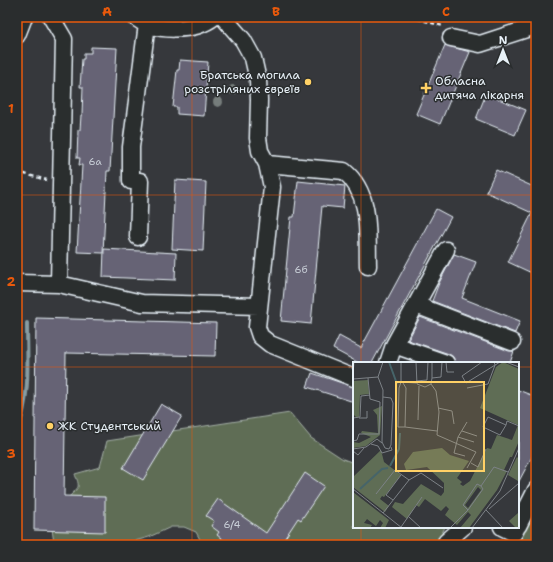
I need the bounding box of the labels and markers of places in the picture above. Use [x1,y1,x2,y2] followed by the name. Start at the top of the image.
[184,67,301,97] place label: Братська могила розстріляних євреїв
[435,73,524,103] place label: Обласна дитяча лікарня
[303,77,313,87] marker: Братська могила розстріляних євреїв
[420,82,432,94] marker: Обласна дитяча лікарня
[58,418,161,434] place label: ЖК Студентський
[45,421,55,431] marker: ЖК Студентський

